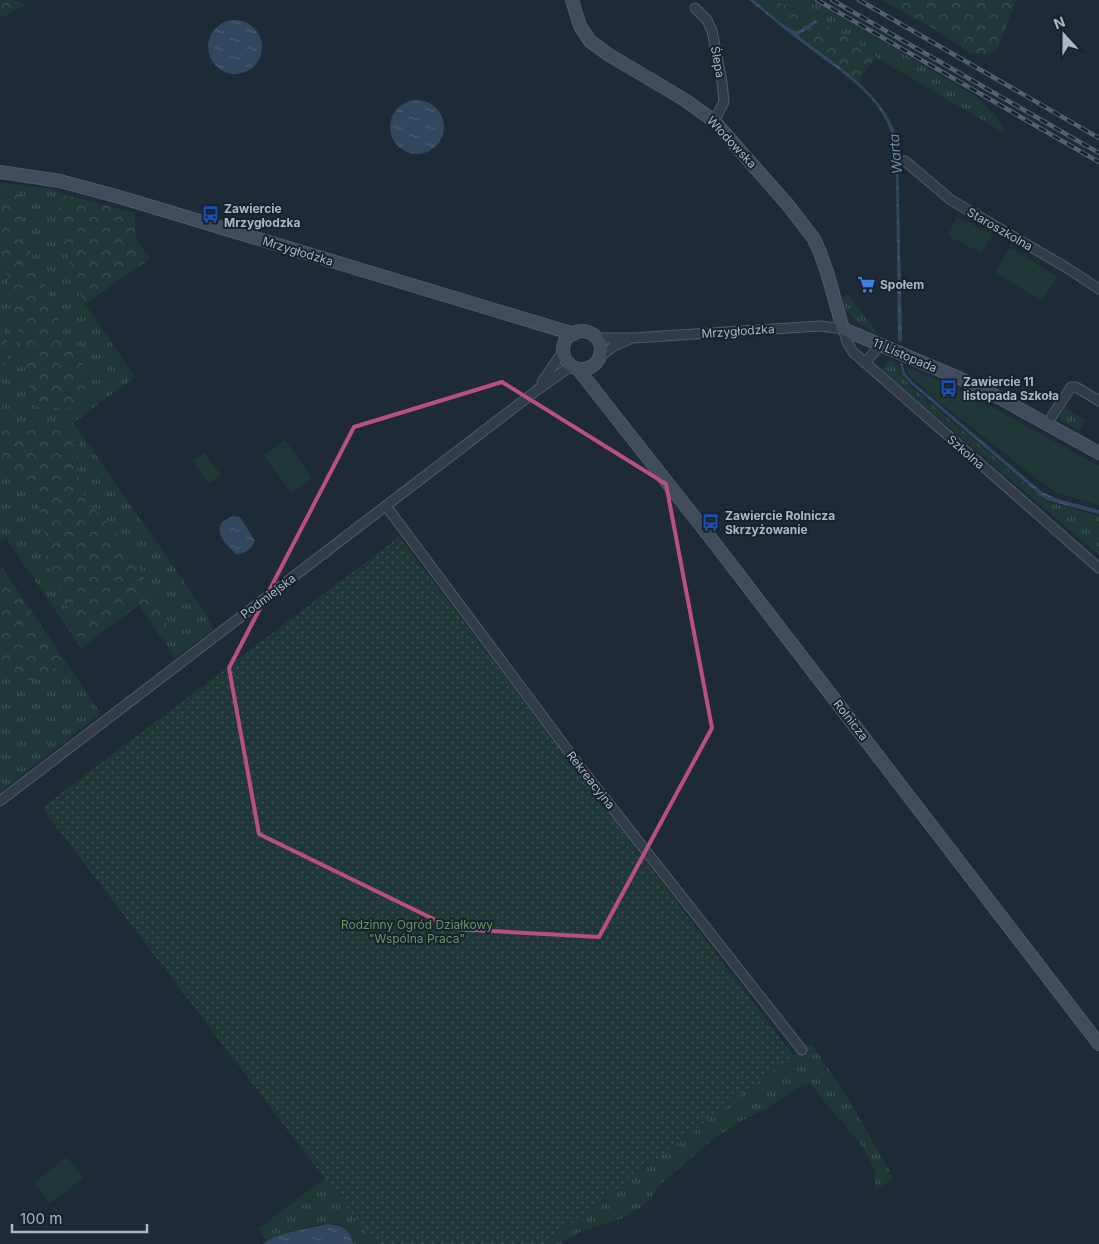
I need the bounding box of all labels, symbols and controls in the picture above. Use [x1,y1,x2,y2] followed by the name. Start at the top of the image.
[1039,10,1089,60] north arrow
[1051,13,1067,32] text: N
[708,45,728,79] street label: Ślepa
[704,113,760,171] street label: Włodowska
[885,133,905,175] water label: Warta
[224,201,301,230] place label: Zawiercie Mrzygłodzka
[965,204,1035,254] street label: Staroszkolna
[200,205,220,225] bus stop icon: Zawiercie Mrzygłodzka
[261,233,335,269] street label: Mrzygłodzka
[856,274,876,294] supermarket icon: Społem
[880,277,924,292] place label: Społem
[701,321,775,341] street label: Mrzygłodzka
[871,335,939,375] street label: 11 Listopada
[963,374,1059,403] place label: Zawiercie 11 listopada Szkoła
[939,378,959,398] bus stop icon: Zawiercie 11 listopada Szkoła
[944,432,988,472] street label: Szkolna
[725,508,835,537] place label: Zawiercie Rolnicza Skrzyżowanie
[701,512,721,532] bus stop icon: Zawiercie Rolnicza Skrzyżowanie
[237,570,299,622] street label: Podmiejska
[830,697,872,743] street label: Rolnicza
[564,748,618,812] street label: Rekreacyjna
[341,917,493,946] park label: Rodzinny Ogród Działkowy "Wspólna Praca"
[12,1202,148,1234] scale bar
[20,1209,62,1228] text: 100 m

